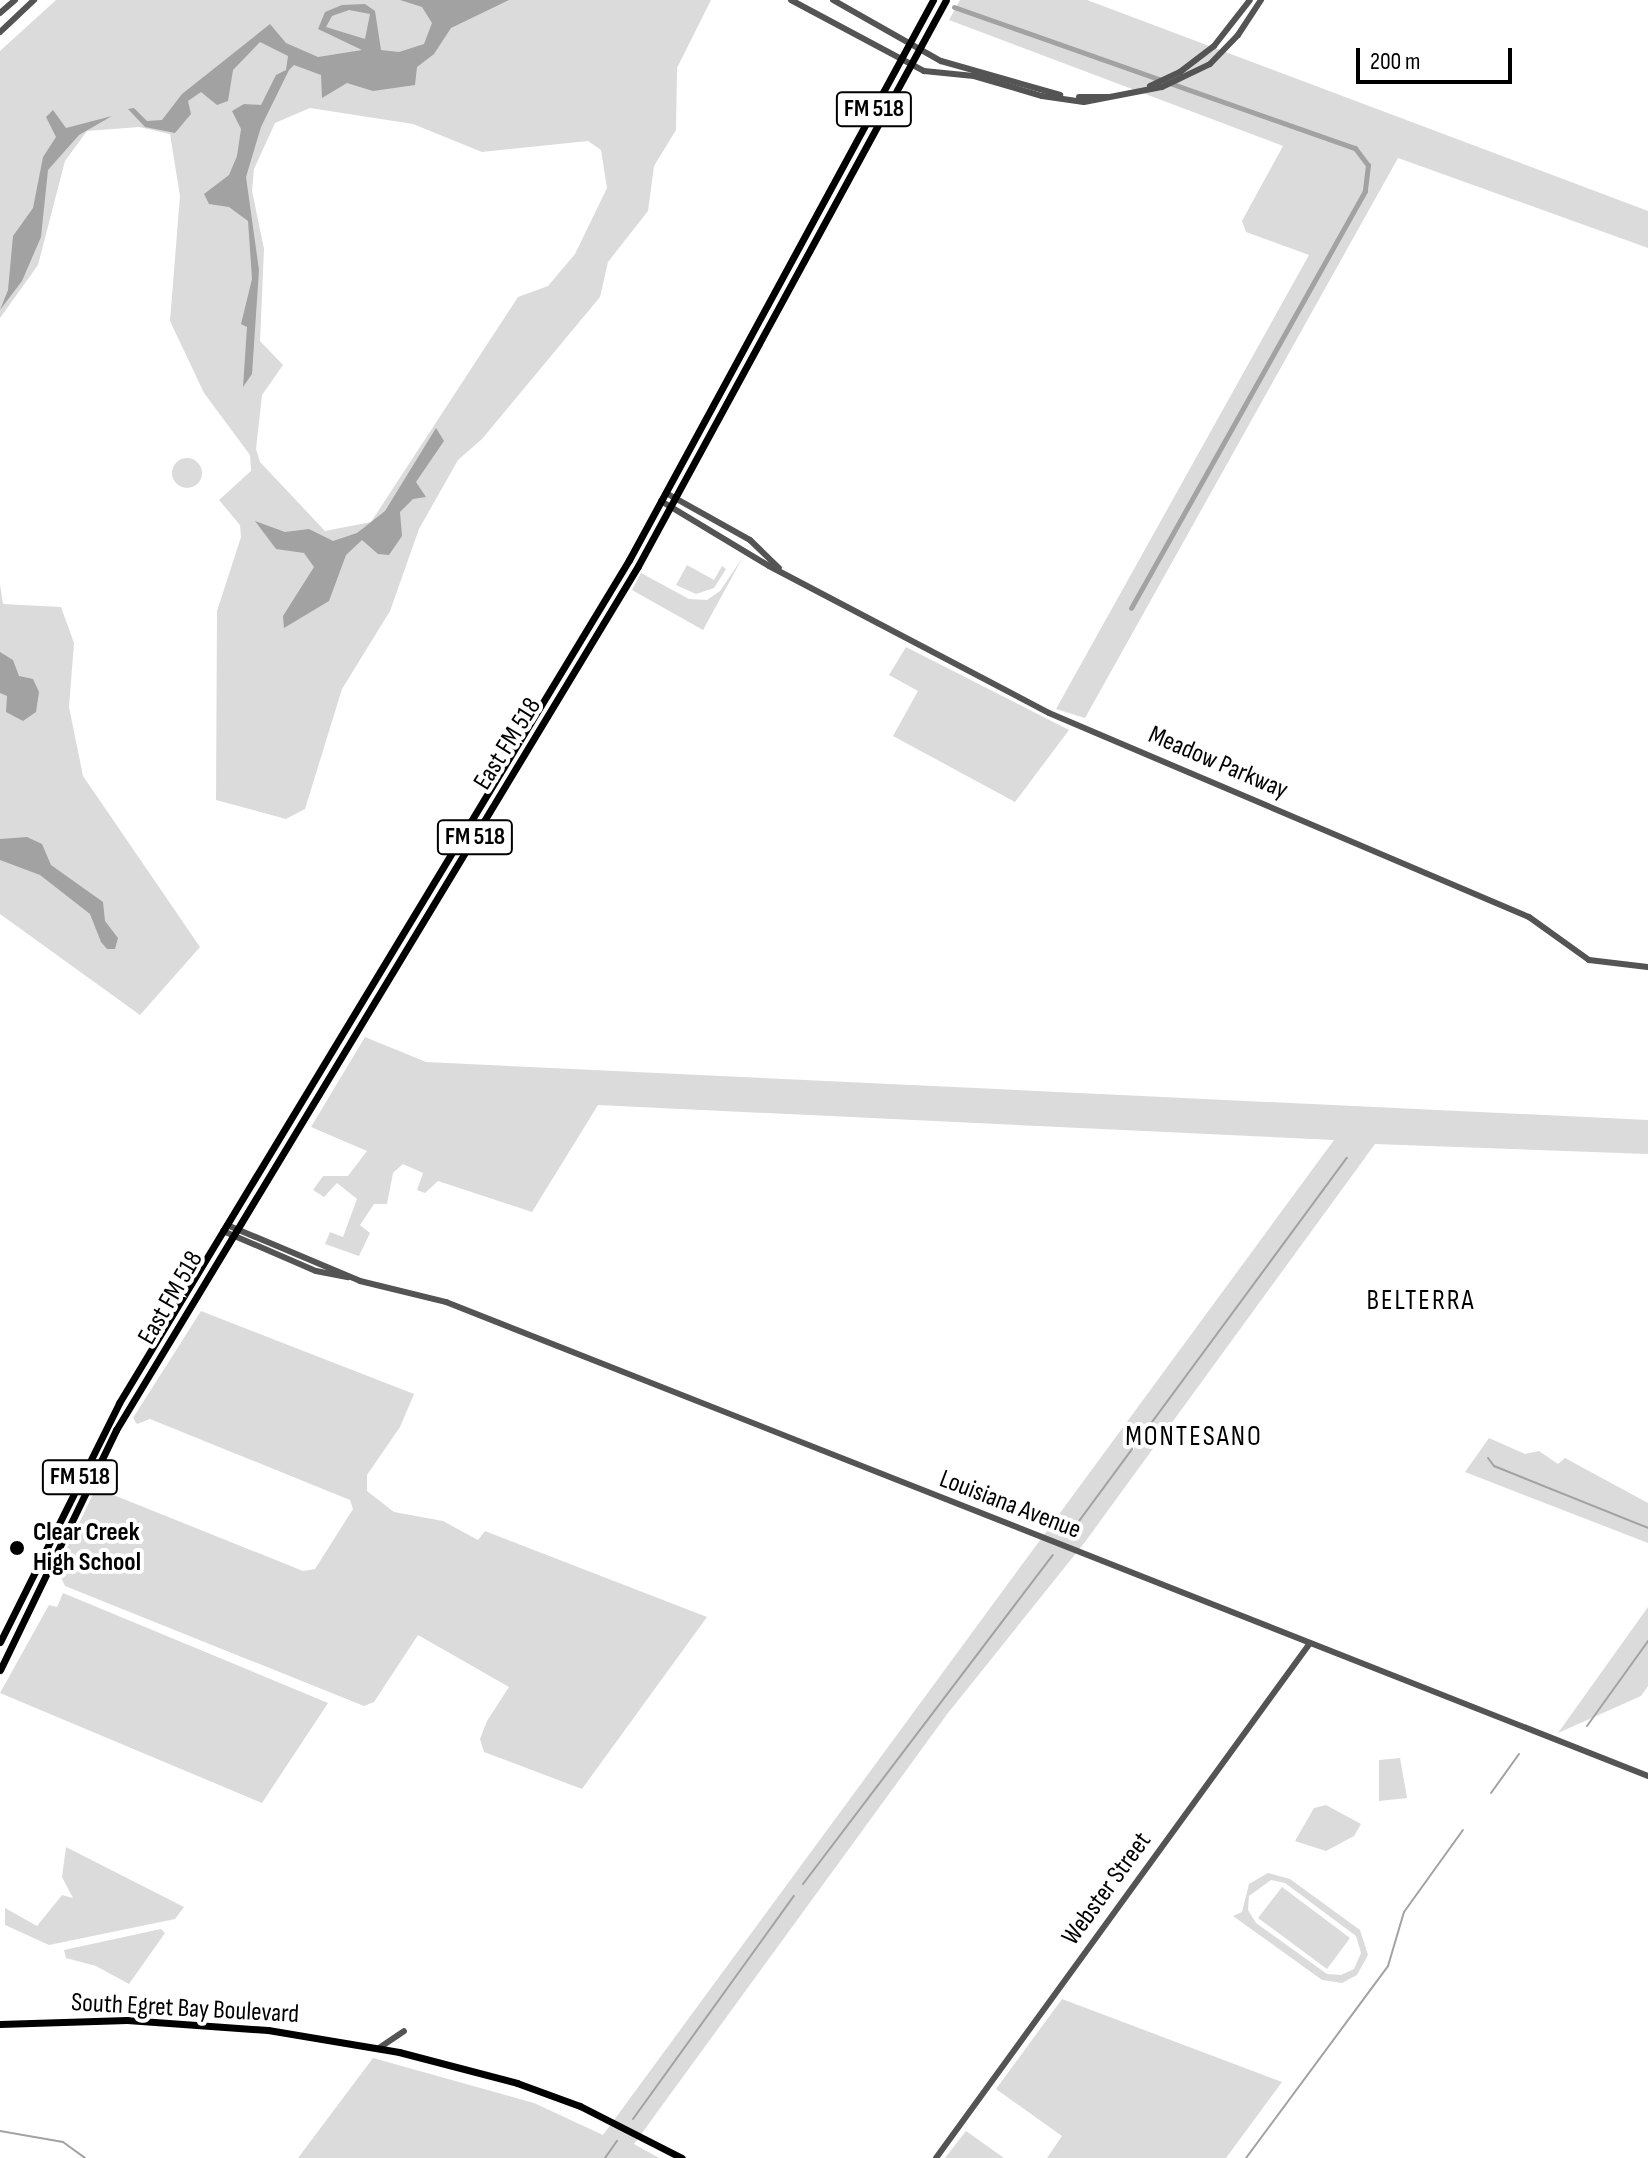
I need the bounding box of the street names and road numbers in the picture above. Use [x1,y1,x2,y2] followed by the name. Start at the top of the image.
[834,89,914,129] road number: FM 518
[468,692,548,796] street label: East FM 518
[1144,720,1292,806] street label: Meadow Parkway
[435,817,515,857] road number: FM 518
[132,1246,210,1350] street label: East FM 518
[40,1457,120,1497] road number: FM 518
[935,1464,1085,1546] street label: Louisiana Avenue
[1056,1827,1158,1951] street label: Webster Street
[70,1987,300,2031] street label: South Egret Bay Boulevard

